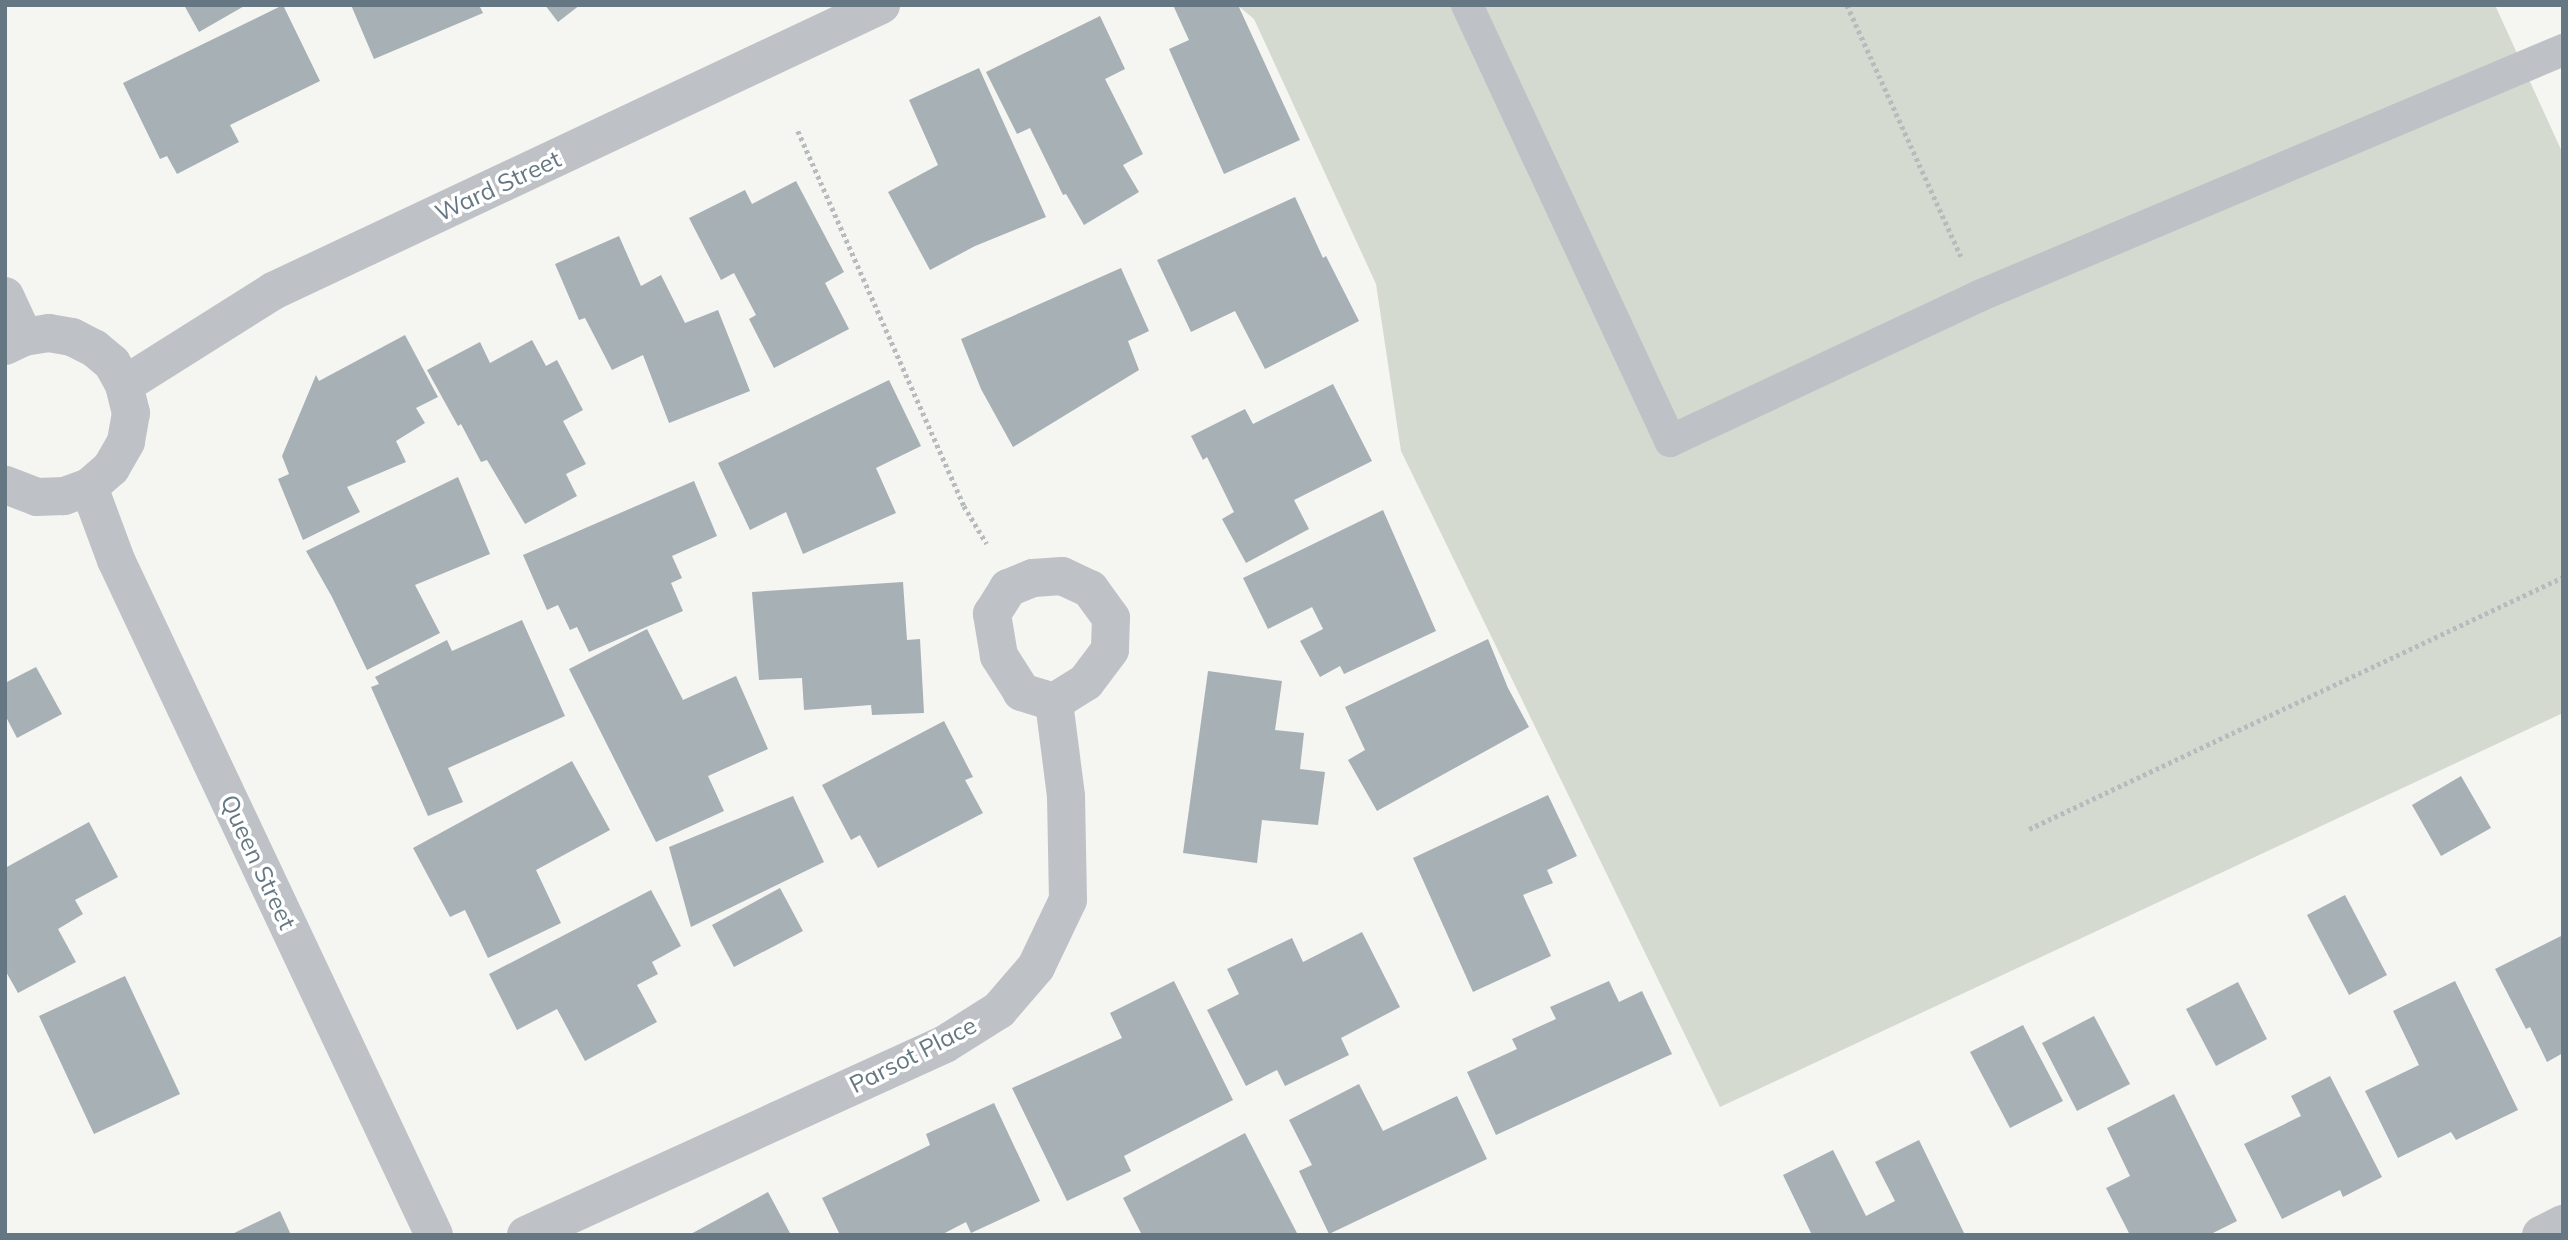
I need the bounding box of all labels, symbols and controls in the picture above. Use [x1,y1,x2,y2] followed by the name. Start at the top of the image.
[431,144,565,228] street label: Ward Street
[214,790,302,934] street label: Queen Street
[845,1011,981,1099] street label: Parsot Place

